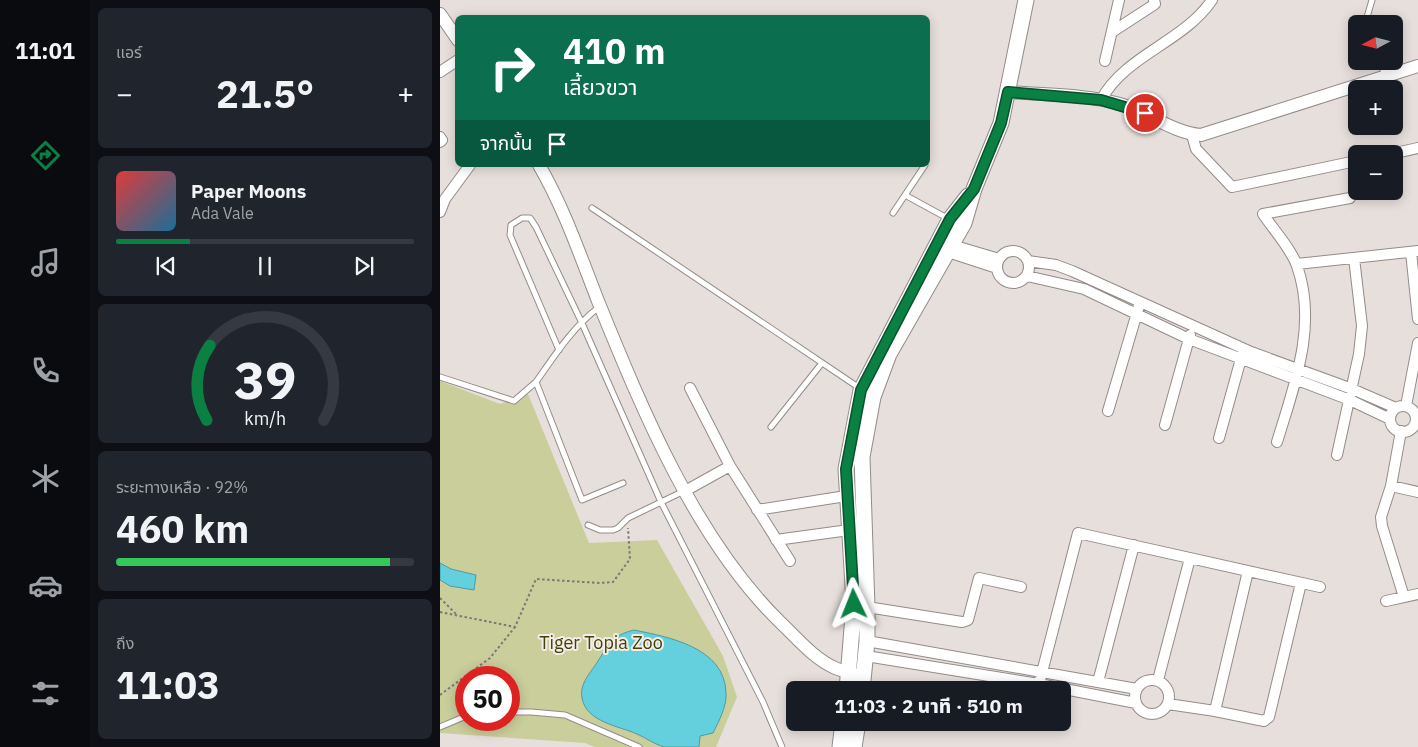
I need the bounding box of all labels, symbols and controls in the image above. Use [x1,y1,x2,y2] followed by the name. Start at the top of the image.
[1348,15,1402,70] north arrow
[1348,15,1403,200] map controls
[563,28,666,74] text: 410 m
[480,35,545,100] icon: right
[15,36,75,65] text: 11:01
[116,42,142,62] text: แอร์
[216,69,314,118] text: 21.5°
[563,72,638,101] text: เลี้ยวขวา
[116,75,133,112] text: −
[397,75,414,112] text: +
[1348,80,1403,135] button: +
[1124,92,1166,134] pin
[1131,99,1159,127] icon: arrive
[543,130,571,158] icon: arrive
[480,131,533,155] text: จากนั้น
[28,138,63,173] icon: directions
[1348,145,1403,200] button: −
[191,179,306,203] text: Paper Moons
[191,203,254,223] text: Ada Vale
[28,245,63,280] icon: music
[152,252,180,280] icon: previous
[251,252,279,280] icon: pause
[350,252,378,280] icon: next
[234,346,296,413] text: 39
[28,353,63,388] icon: phone
[244,407,286,430] text: km/h
[28,461,63,496] icon: climate
[116,477,248,497] text: ระยะทางเหลือ · 92%
[116,504,249,553] text: 460 km
[28,568,63,603] icon: car
[827,577,879,629] position arrow
[539,631,663,654] park label: Tiger Topia Zoo
[116,633,134,653] text: ถึง
[116,660,220,709] text: 11:03
[455,666,520,731] speed limit sign: 50
[28,676,63,711] icon: filters
[834,694,1023,718] text: 11:03 · 2 นาที · 510 m

